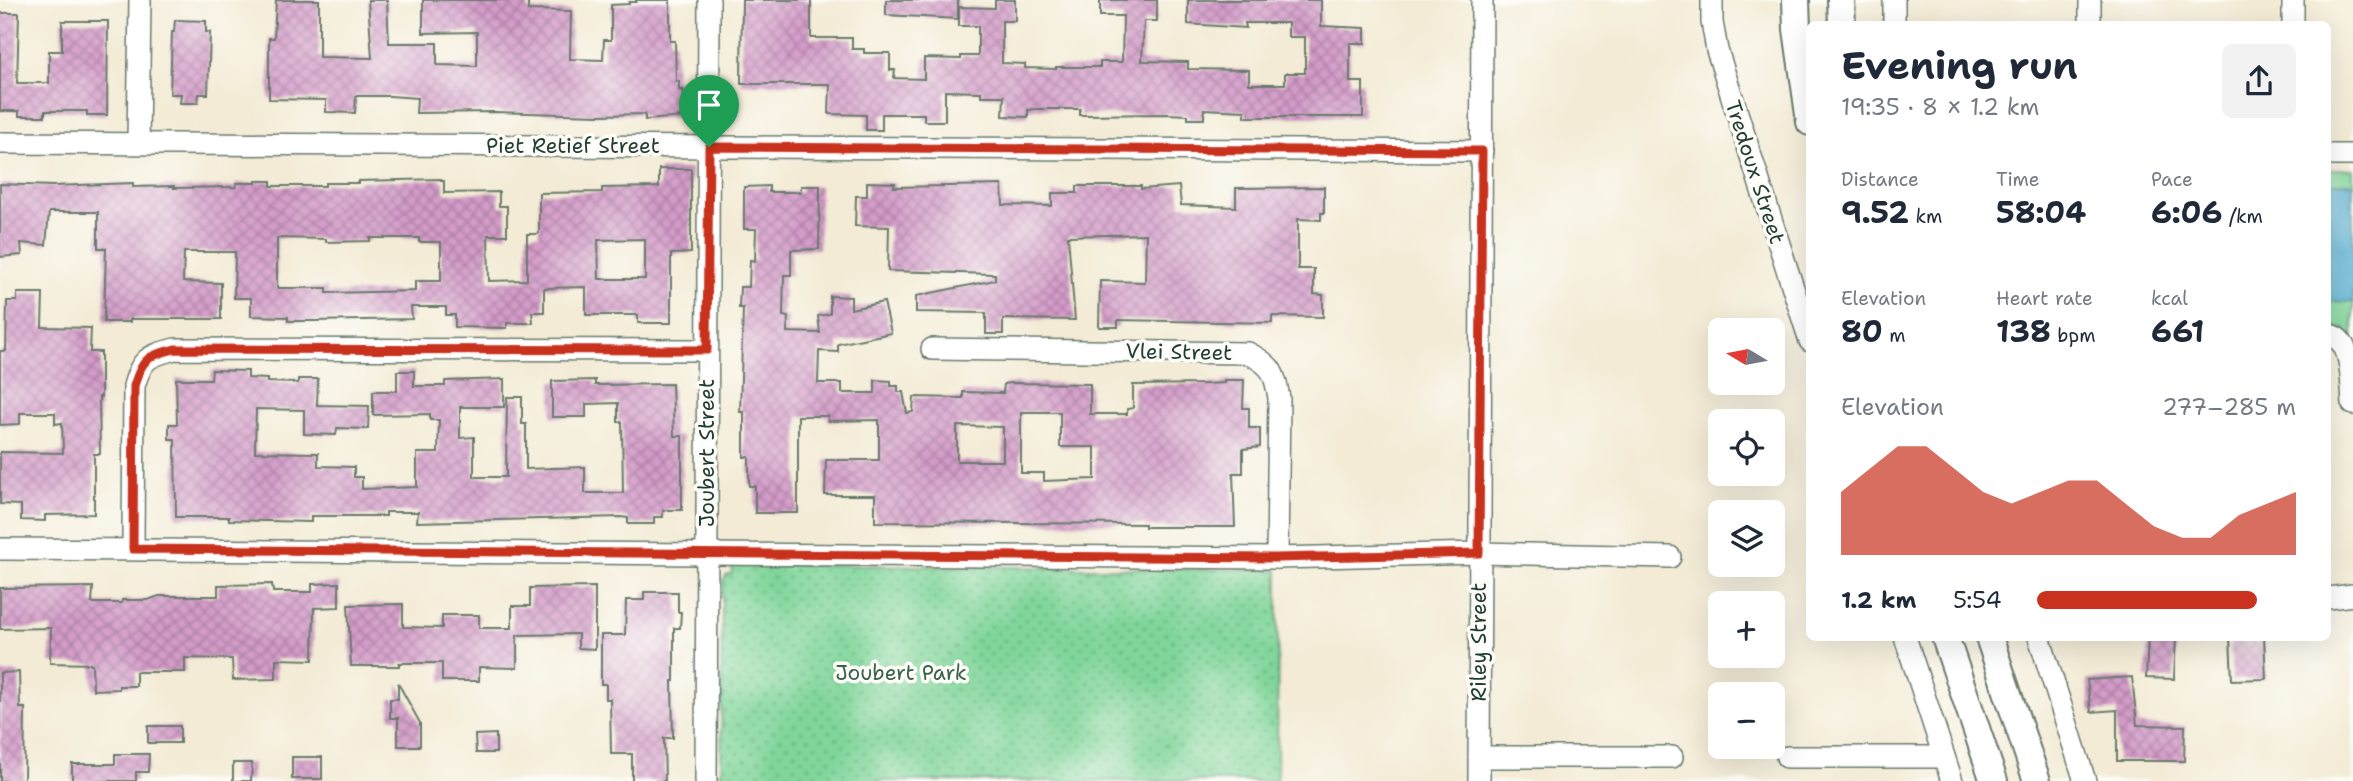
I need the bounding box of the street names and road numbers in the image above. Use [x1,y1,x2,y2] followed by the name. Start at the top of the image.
[1719,97,1791,247] street label: Tredoux Street
[486,132,660,160] street label: Piet Retief Street
[1125,337,1233,367] street label: Vlei Street
[693,379,721,527] street label: Joubert Street
[1465,582,1493,702] street label: Riley Street

